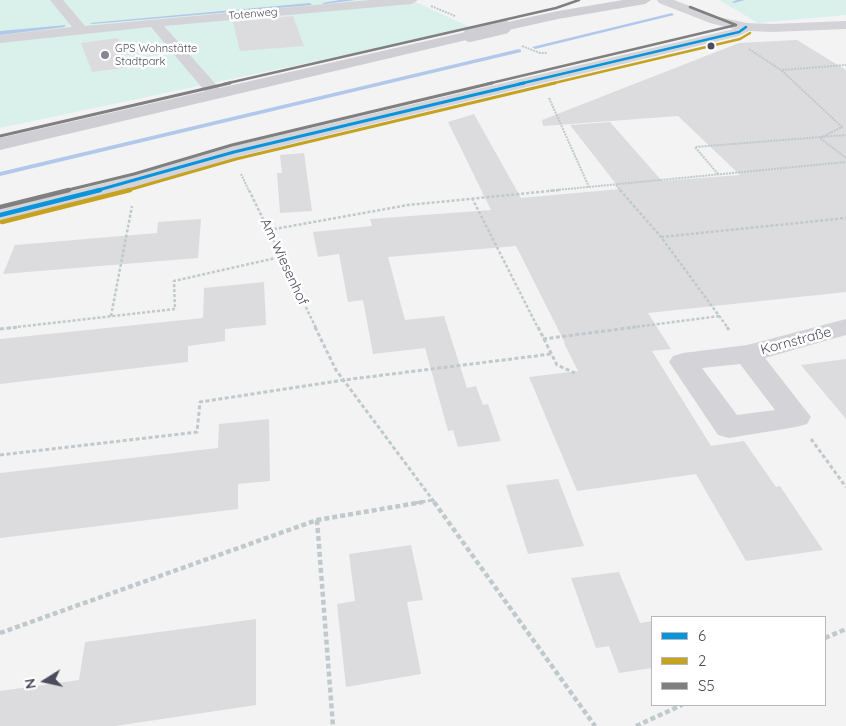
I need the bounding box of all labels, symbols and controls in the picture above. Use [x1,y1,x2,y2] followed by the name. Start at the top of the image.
[228,5,278,23] street label: Totenweg
[706,41,716,51] unlabelled marker
[115,42,197,68] place label: GPS Wohnstätte Stadtpark
[99,49,111,61] marker: GPS Wohnstätte Stadtpark
[257,216,311,308] street label: Am Wiesenhof
[759,324,833,358] street label: Kornstraße
[651,616,826,706] legend
[698,626,706,645] text: 6
[698,651,706,670] text: 2
[20,656,70,706] north arrow
[698,676,715,695] text: S5
[20,677,40,690] text: N

